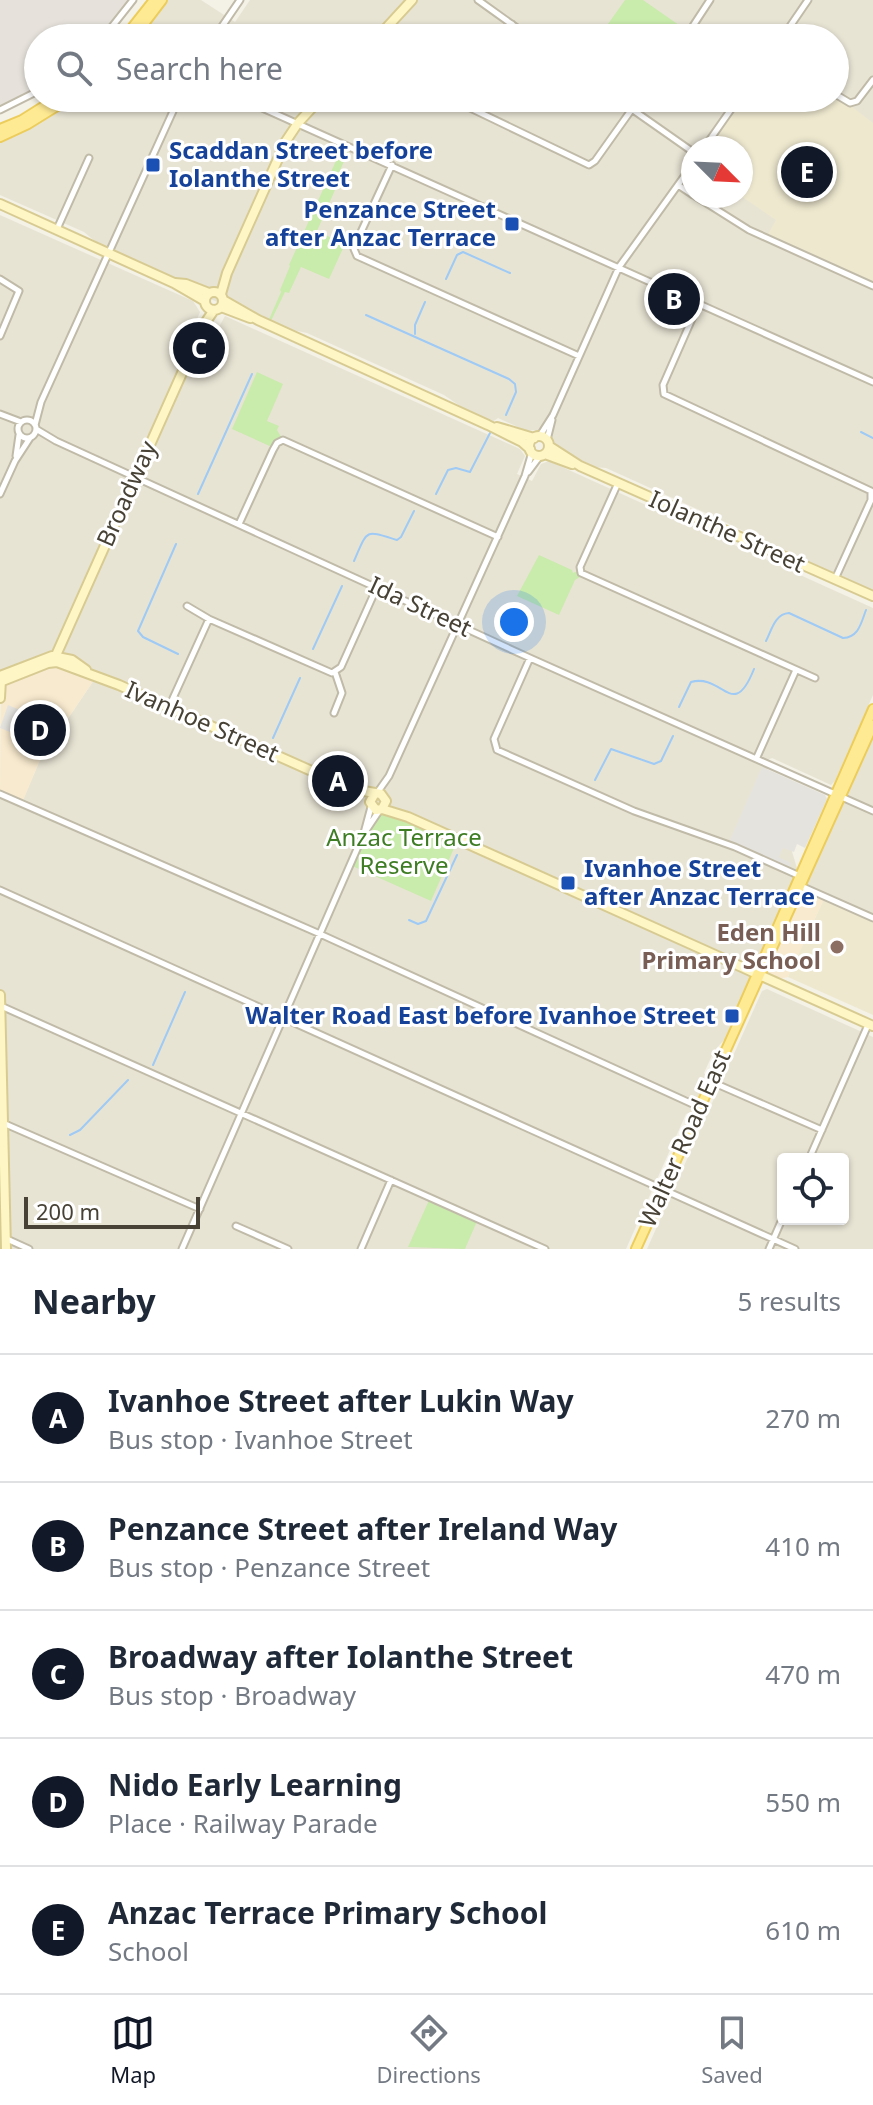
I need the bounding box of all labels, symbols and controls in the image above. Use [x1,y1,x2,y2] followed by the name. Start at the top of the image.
[24,24,849,112] search box
[52,46,96,90] icon: search
[116,48,283,89] text: Search here
[169,133,433,194] place label: Scaddan Street before Iolanthe Street
[681,136,753,208] north arrow
[781,142,833,202] pin: E
[144,156,162,174] marker: Scaddan Street before Iolanthe Street
[265,192,496,253] place label: Penzance Street after Anzac Terrace
[503,215,521,233] marker: Penzance Street after Anzac Terrace
[648,269,700,329] pin: B
[173,318,225,378] pin: C
[88,435,164,551] street label: Broadway
[644,482,811,580] street label: Iolanthe Street
[364,568,478,644] street label: Ida Street
[494,602,534,642] your location
[121,672,285,769] street label: Ivanhoe Street
[14,700,66,760] pin: D
[312,751,364,811] pin: A
[326,820,482,881] park label: Anzac Terrace Reserve
[584,851,815,912] place label: Ivanhoe Street after Anzac Terrace
[559,874,577,892] marker: Ivanhoe Street after Anzac Terrace
[641,915,821,976] place label: Eden Hill Primary School
[828,938,846,956] marker: Eden Hill Primary School
[245,998,716,1031] place label: Walter Road East before Ivanhoe Street
[723,1007,741,1025] marker: Walter Road East before Ivanhoe Street
[630,1044,738,1232] street label: Walter Road East
[777,1153,849,1225] map controls
[777,1153,849,1225] button: locate
[24,1193,200,1229] scale bar
[36,1196,100,1226] text: 200 m
[32,1278,156,1324] text: Nearby
[737,1283,841,1319] text: 5 results
[108,1380,574,1421] text: Ivanhoe Street after Lukin Way
[49,1400,67,1436] text: A
[765,1400,841,1436] text: 270 m
[108,1421,413,1457] text: Bus stop · Ivanhoe Street
[108,1508,617,1549] text: Penzance Street after Ireland Way
[49,1528,67,1564] text: B
[765,1528,841,1564] text: 410 m
[108,1549,430,1585] text: Bus stop · Penzance Street
[108,1636,573,1677] text: Broadway after Iolanthe Street
[50,1656,66,1692] text: C
[765,1656,841,1692] text: 470 m
[108,1677,356,1713] text: Bus stop · Broadway
[108,1764,402,1805] text: Nido Early Learning
[48,1784,68,1820] text: D
[765,1784,841,1820] text: 550 m
[108,1805,378,1841] text: Place · Railway Parade
[108,1892,547,1933] text: Anzac Terrace Primary School
[51,1912,65,1948] text: E
[765,1912,841,1948] text: 610 m
[108,1933,189,1969] text: School
[110,2011,156,2089] tab: Map
[376,2011,481,2089] tab: Directions
[701,2011,763,2089] tab: Saved

